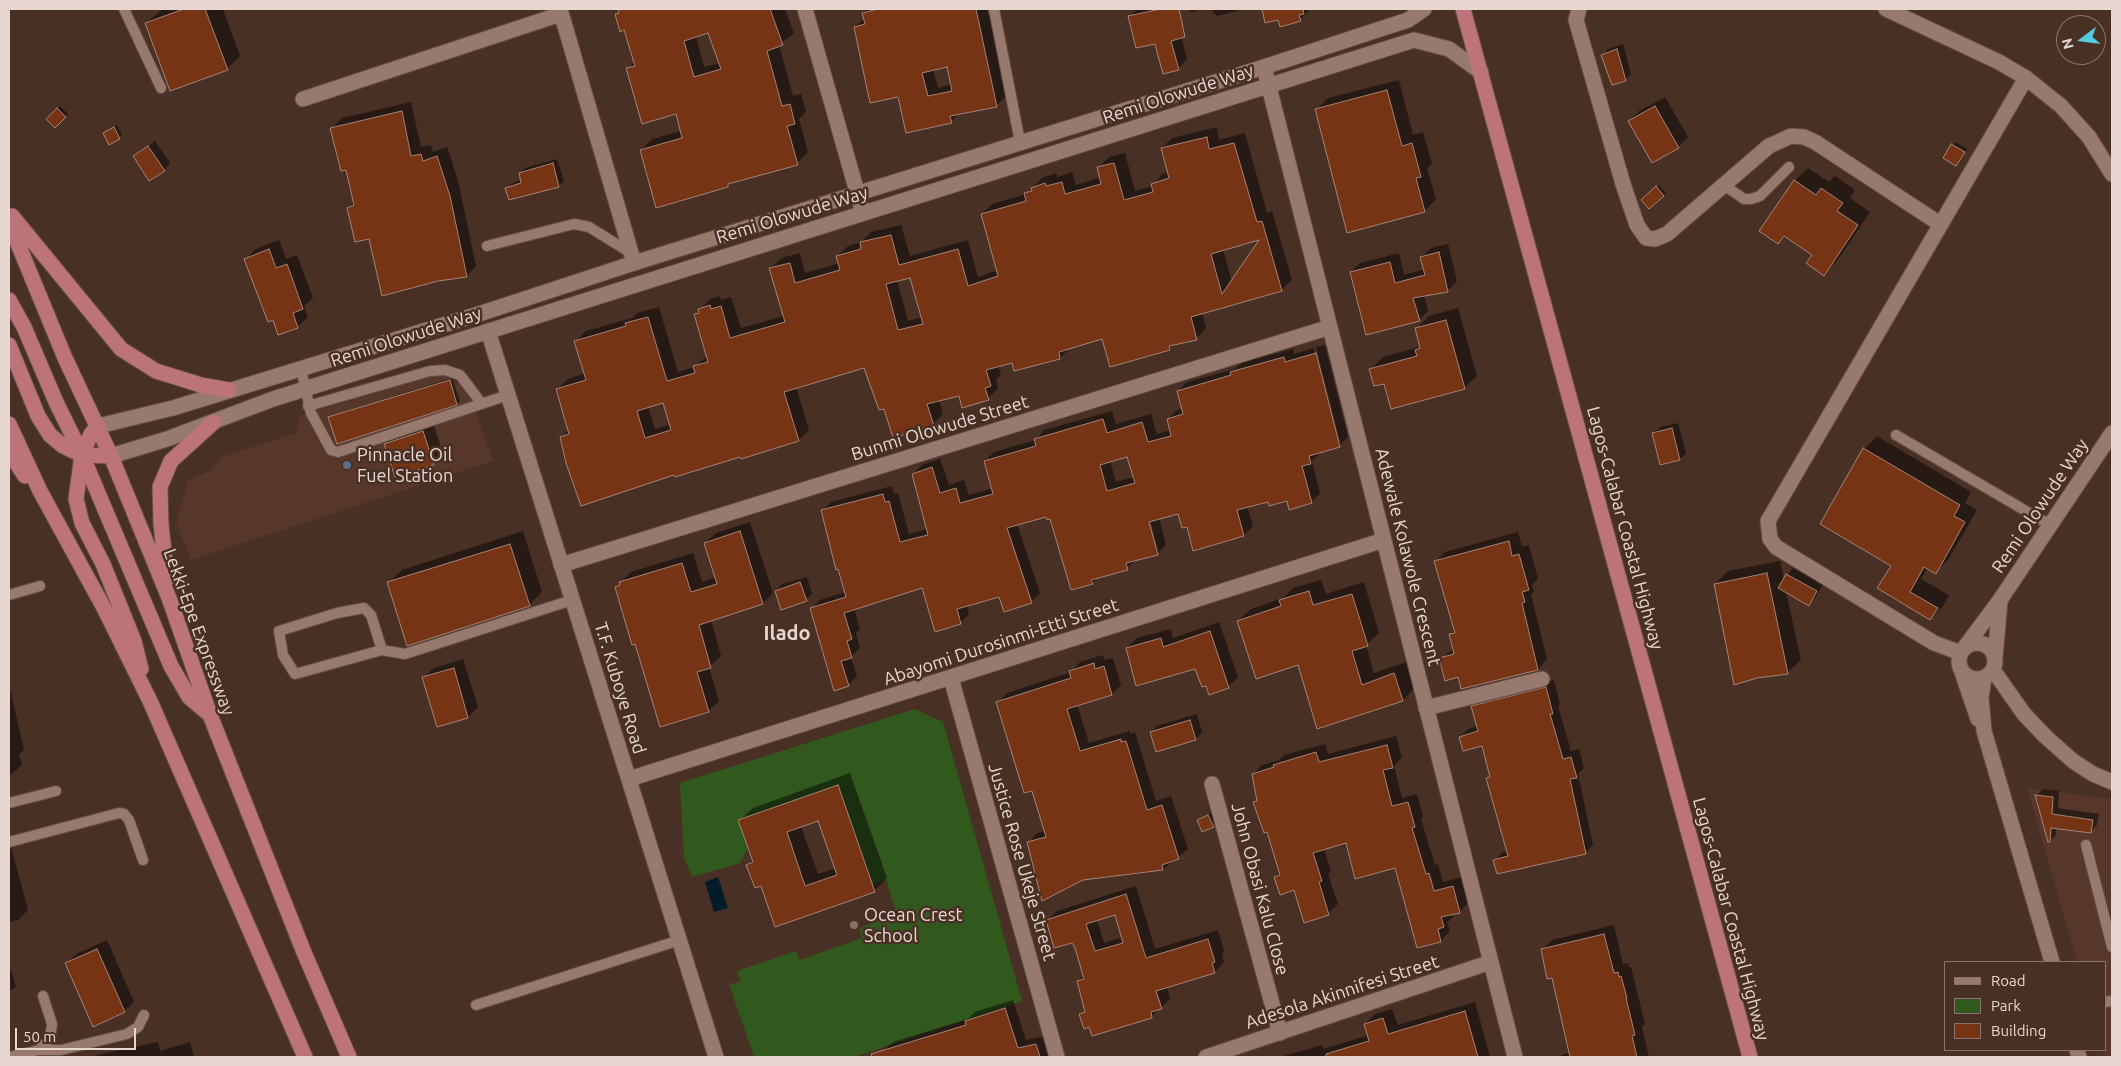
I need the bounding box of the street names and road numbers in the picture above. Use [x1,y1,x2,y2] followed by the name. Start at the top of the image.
[1100,59,1256,129] street label: Remi Olowude Way
[714,182,870,248] street label: Remi Olowude Way
[328,302,484,372] street label: Remi Olowude Way
[849,391,1031,465] street label: Bunmi Olowude Street
[1582,404,1668,652] street label: Lagos-Calabar Coastal Highway
[1987,435,2093,577] street label: Remi Olowude Way
[1370,446,1446,668] street label: Adewale Kolawole Crescent
[159,546,239,718] street label: Lekki-Epe Expressway
[881,594,1121,690] street label: Abayomi Durosinmi-Etti Street
[590,619,650,757] street label: T.F. Kuboye Road
[983,761,1061,963] street label: Justice Rose Ukeje Street
[1688,795,1774,1043] street label: Lagos-Calabar Coastal Highway
[1227,800,1293,978] street label: John Obasi Kalu Close
[1243,951,1441,1033] street label: Adesola Akinnifesi Street

